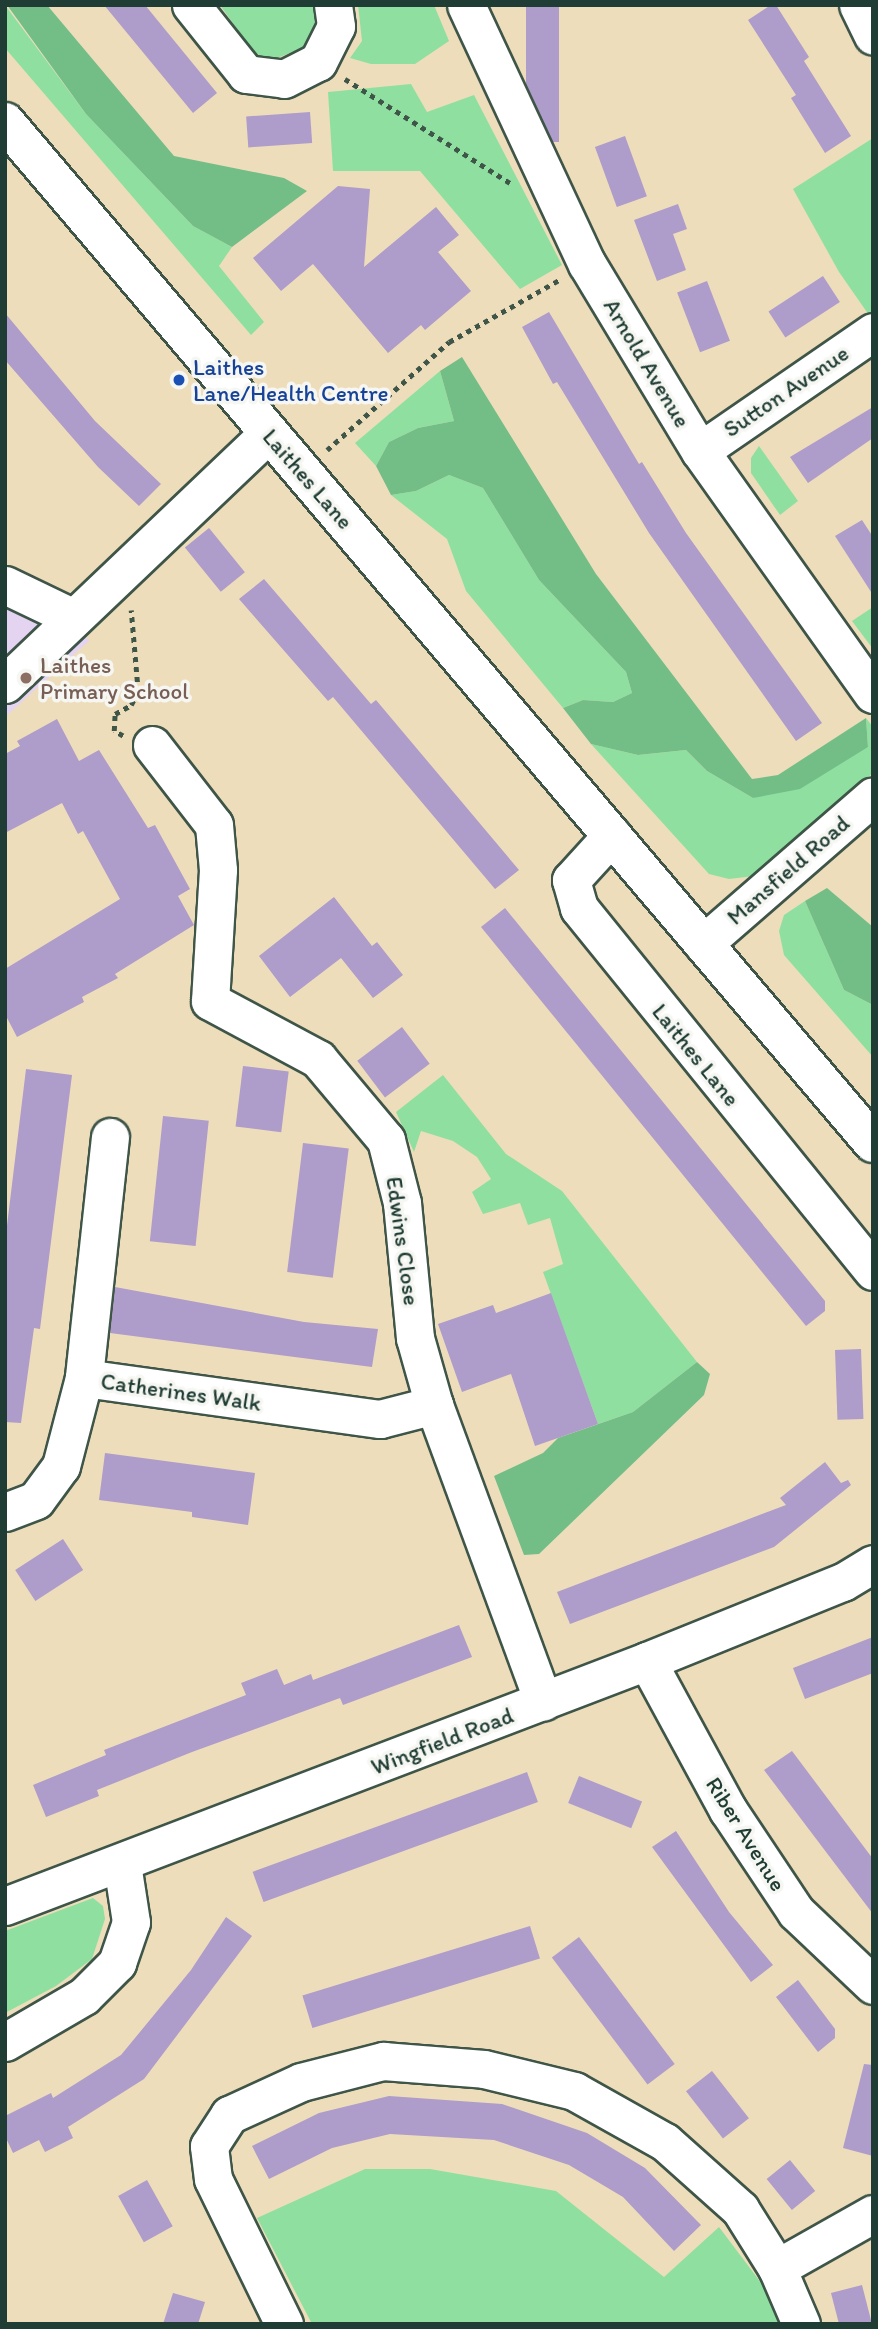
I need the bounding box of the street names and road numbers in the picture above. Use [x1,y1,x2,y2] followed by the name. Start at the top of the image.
[598,294,696,432] street label: Arnold Avenue
[719,339,853,443] street label: Sutton Avenue
[257,423,359,535] street label: Laithes Lane
[721,809,855,931] street label: Mansfield Road
[646,998,746,1112] street label: Laithes Lane
[380,1175,426,1307] street label: Edwins Close
[99,1367,263,1417] street label: Catherines Walk
[367,1701,517,1781] street label: Wingfield Road
[700,1772,792,1896] street label: Riber Avenue

